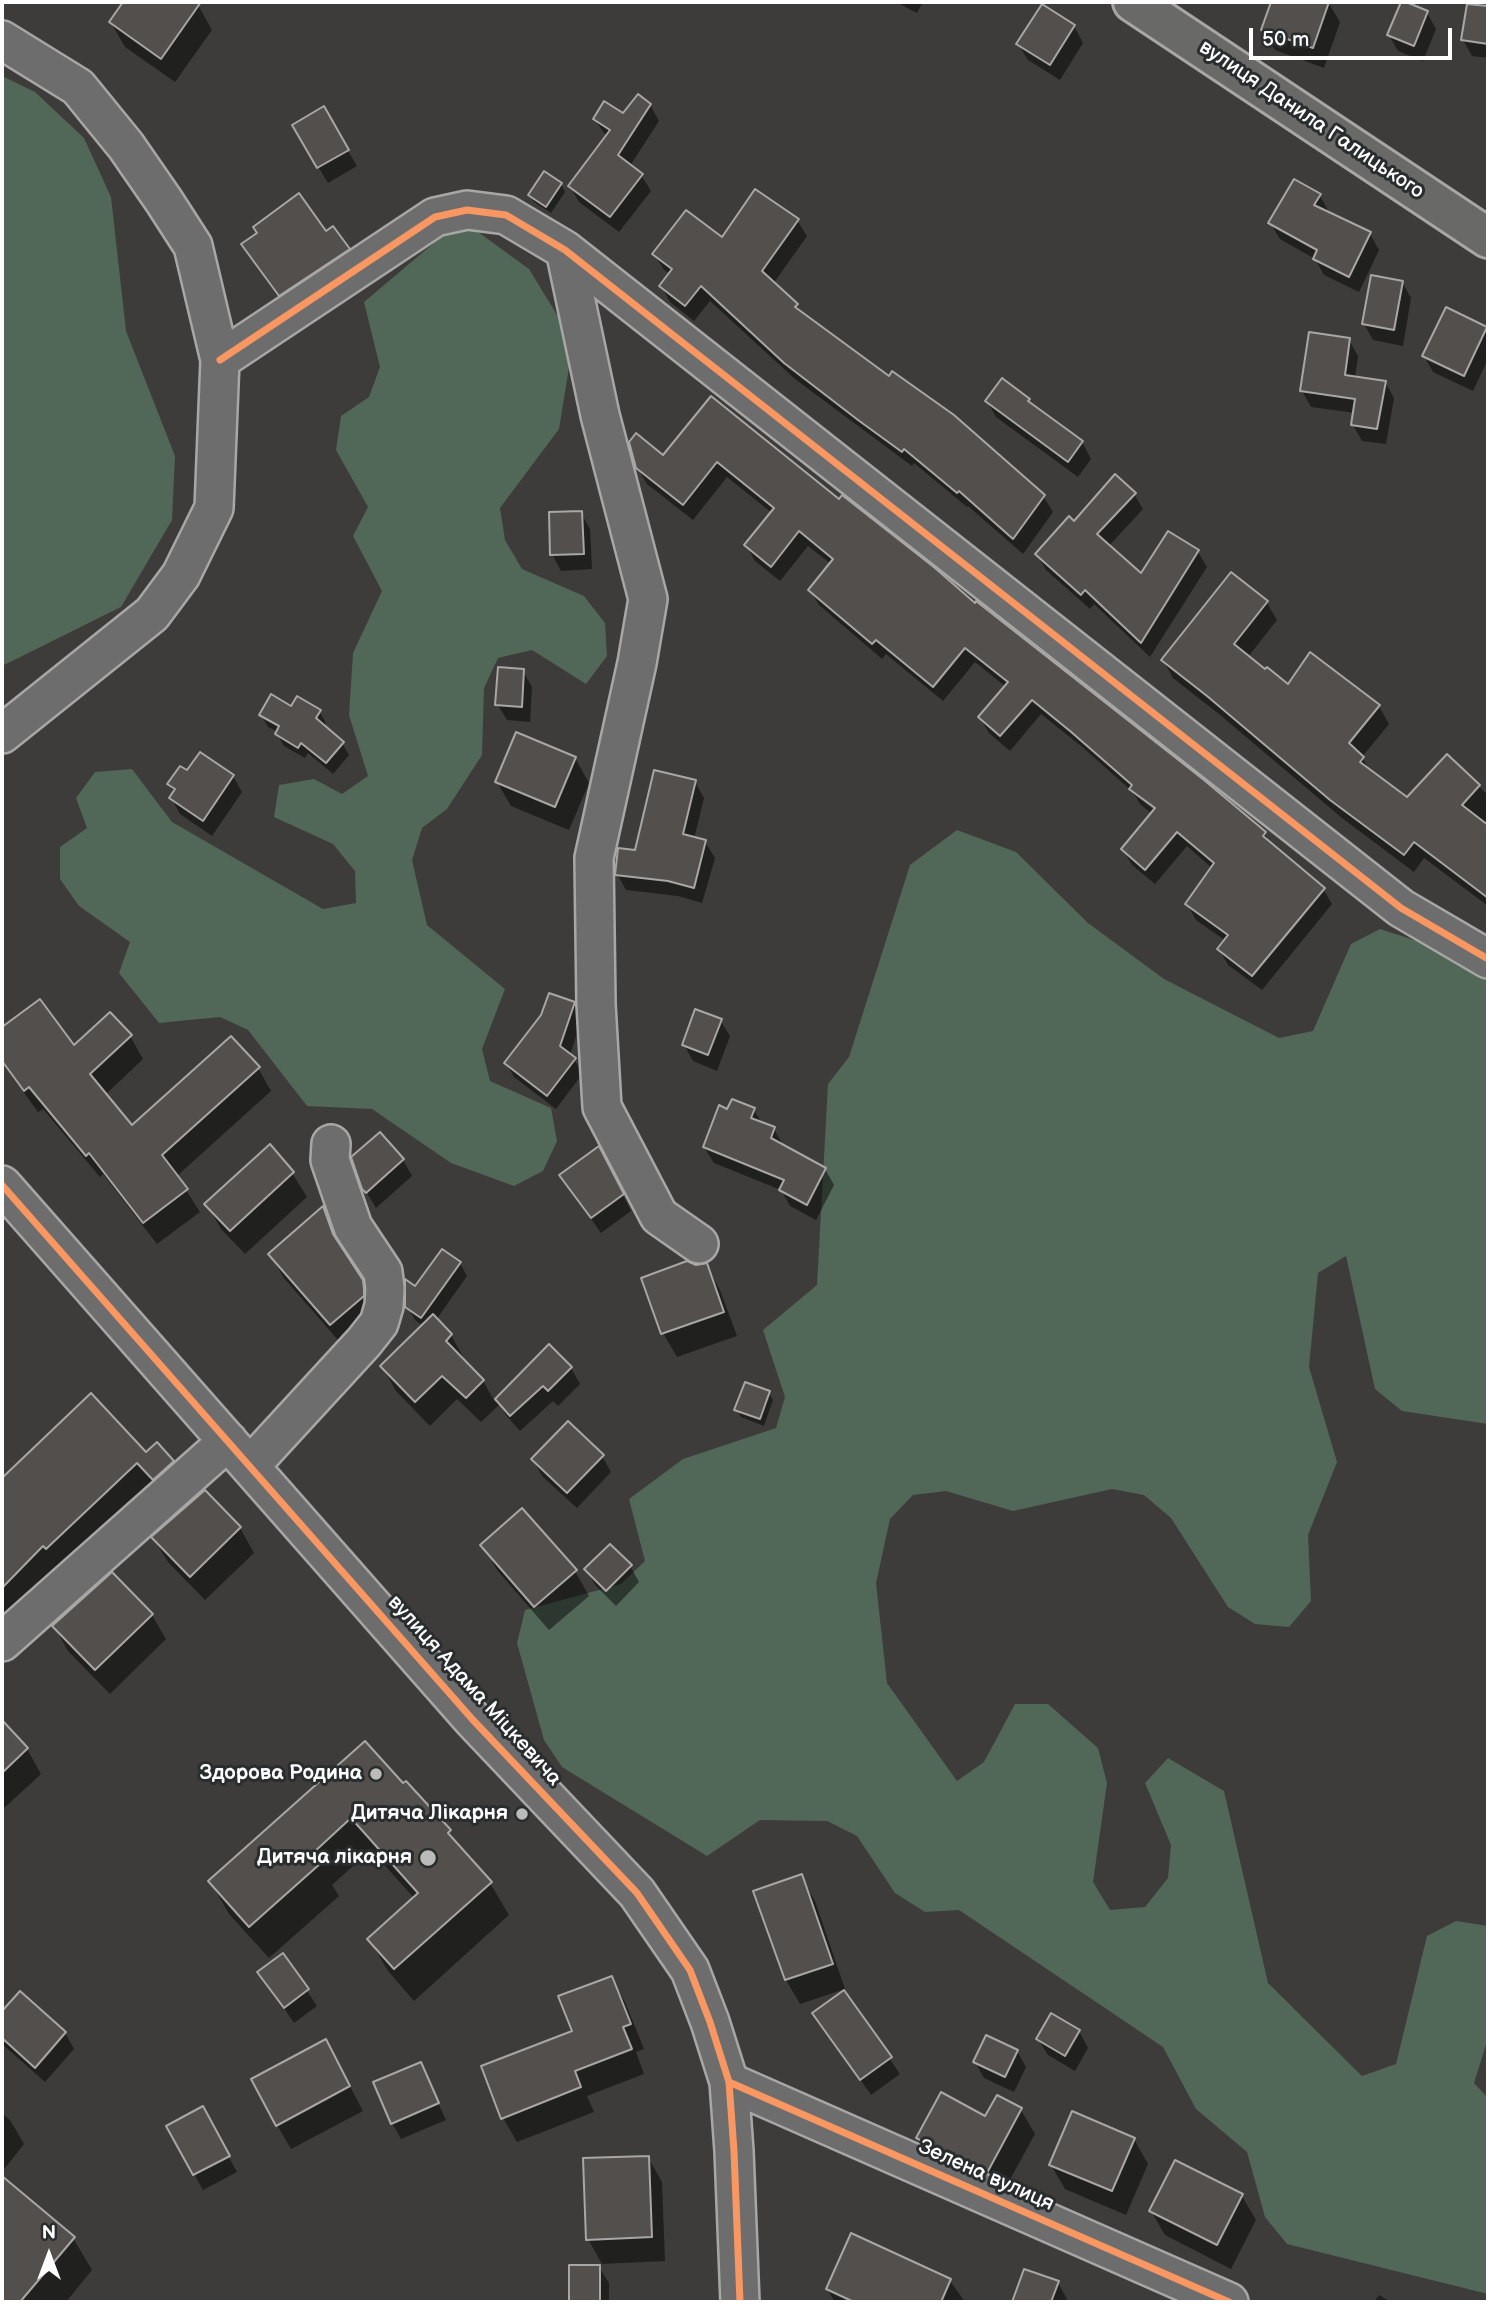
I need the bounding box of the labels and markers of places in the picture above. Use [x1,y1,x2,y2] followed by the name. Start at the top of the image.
[199,1761,362,1787] place label: Здорова Родина
[368,1766,384,1782] marker: Здорова Родина
[351,1801,508,1827] place label: Дитяча Лікарня
[514,1806,530,1822] marker: Дитяча Лікарня
[257,1845,412,1871] place label: Дитяча лікарня
[418,1848,438,1868] marker: Дитяча лікарня

